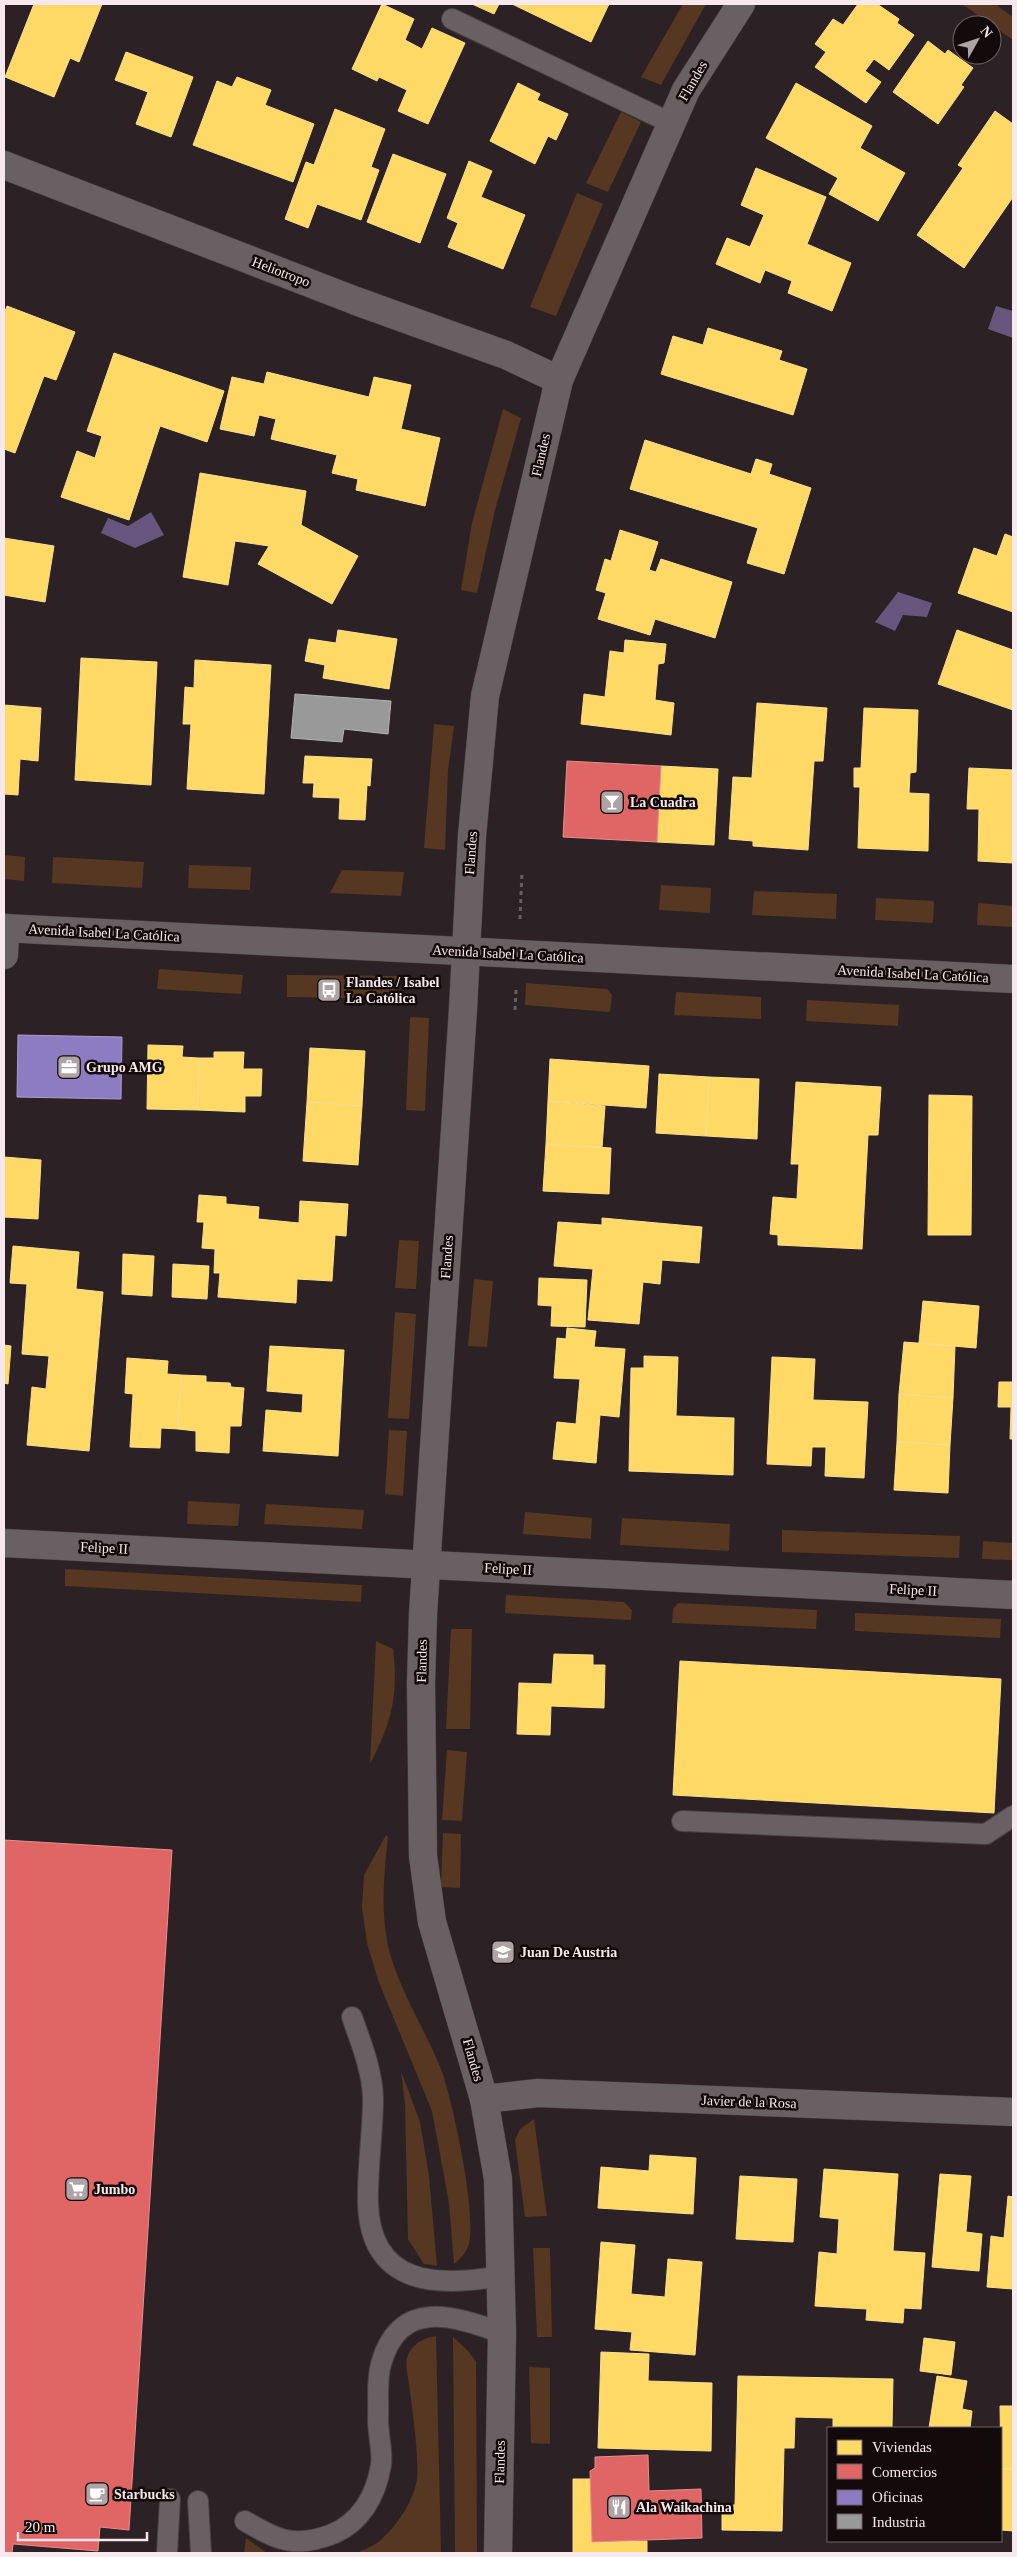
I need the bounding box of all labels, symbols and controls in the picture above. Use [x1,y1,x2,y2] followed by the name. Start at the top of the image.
[952,15,1002,65] north arrow
[978,23,996,41] text: N
[676,58,710,104] street label: Flandes
[250,254,312,290] street label: Heliotropo
[529,432,553,478] street label: Flandes
[599,789,625,815] bar icon: La Cuadra
[630,795,696,810] place label: La Cuadra
[462,831,480,875] street label: Flandes
[28,922,181,945] street label: Avenida Isabel La Católica
[432,943,585,966] street label: Avenida Isabel La Católica
[837,963,990,986] street label: Avenida Isabel La Católica
[346,975,439,1006] place label: Flandes / Isabel La Católica
[316,977,342,1003] bus stop icon: Flandes / Isabel La Católica
[56,1054,82,1080] office icon: Grupo AMG
[86,1060,163,1075] place label: Grupo AMG
[438,1235,456,1279] street label: Flandes
[80,1539,129,1557] street label: Felipe II
[484,1560,533,1578] street label: Felipe II
[889,1581,938,1599] street label: Felipe II
[414,1639,430,1683] street label: Flandes
[490,1939,516,1965] school or university icon: Juan De Austria
[520,1945,617,1960] place label: Juan De Austria
[460,2037,486,2083] street label: Flandes
[701,2093,798,2111] street label: Javier de la Rosa
[64,2176,90,2202] supermarket icon: Jumbo
[94,2182,135,2197] place label: Jumbo
[827,2427,1002,2542] legend
[872,2439,932,2455] text: Viviendas
[492,2440,508,2484] street label: Flandes
[872,2464,937,2480] text: Comercios
[84,2481,110,2507] cafe icon: Starbucks
[114,2487,175,2502] place label: Starbucks
[872,2489,923,2505] text: Oficinas
[606,2494,632,2520] restaurant icon: Ala Waikachina
[636,2500,732,2515] place label: Ala Waikachina
[18,2510,146,2542] scale bar
[872,2514,926,2530] text: Industria
[25,2519,56,2535] text: 20 m

